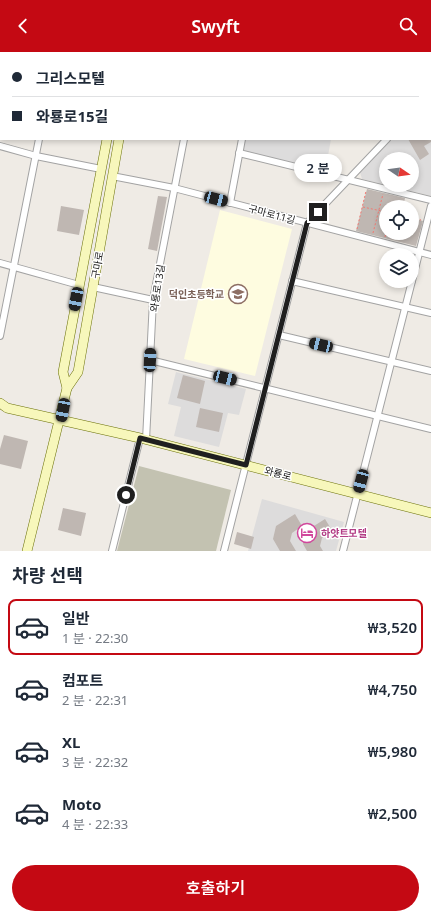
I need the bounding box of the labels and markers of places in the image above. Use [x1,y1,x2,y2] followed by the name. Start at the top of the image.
[227,283,249,305] school or university icon: 덕인초등학교
[169,287,224,301] place label: 덕인초등학교
[296,522,318,544] hotel icon: 하얏트모텔
[321,526,367,540] place label: 하얏트모텔

